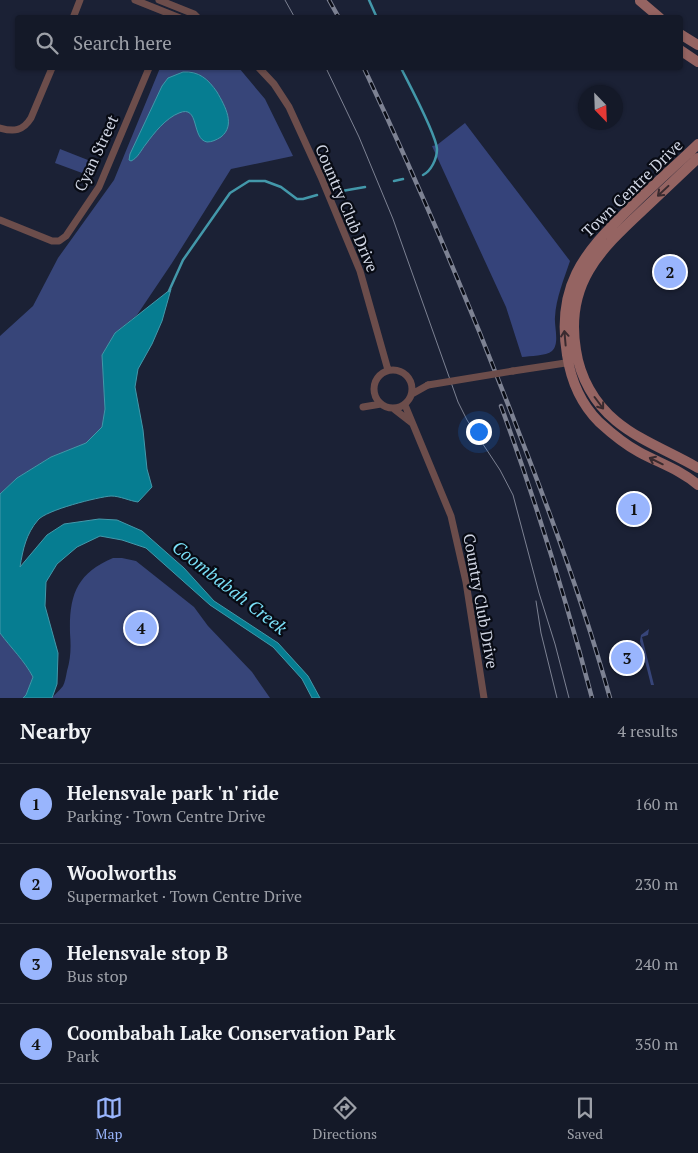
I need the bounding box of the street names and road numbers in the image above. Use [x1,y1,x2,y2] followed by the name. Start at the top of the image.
[69,111,123,195] street label: Cyan Street
[577,134,687,242] street label: Town Centre Drive
[310,141,384,275] street label: Country Club Drive
[458,532,504,670] street label: Country Club Drive

